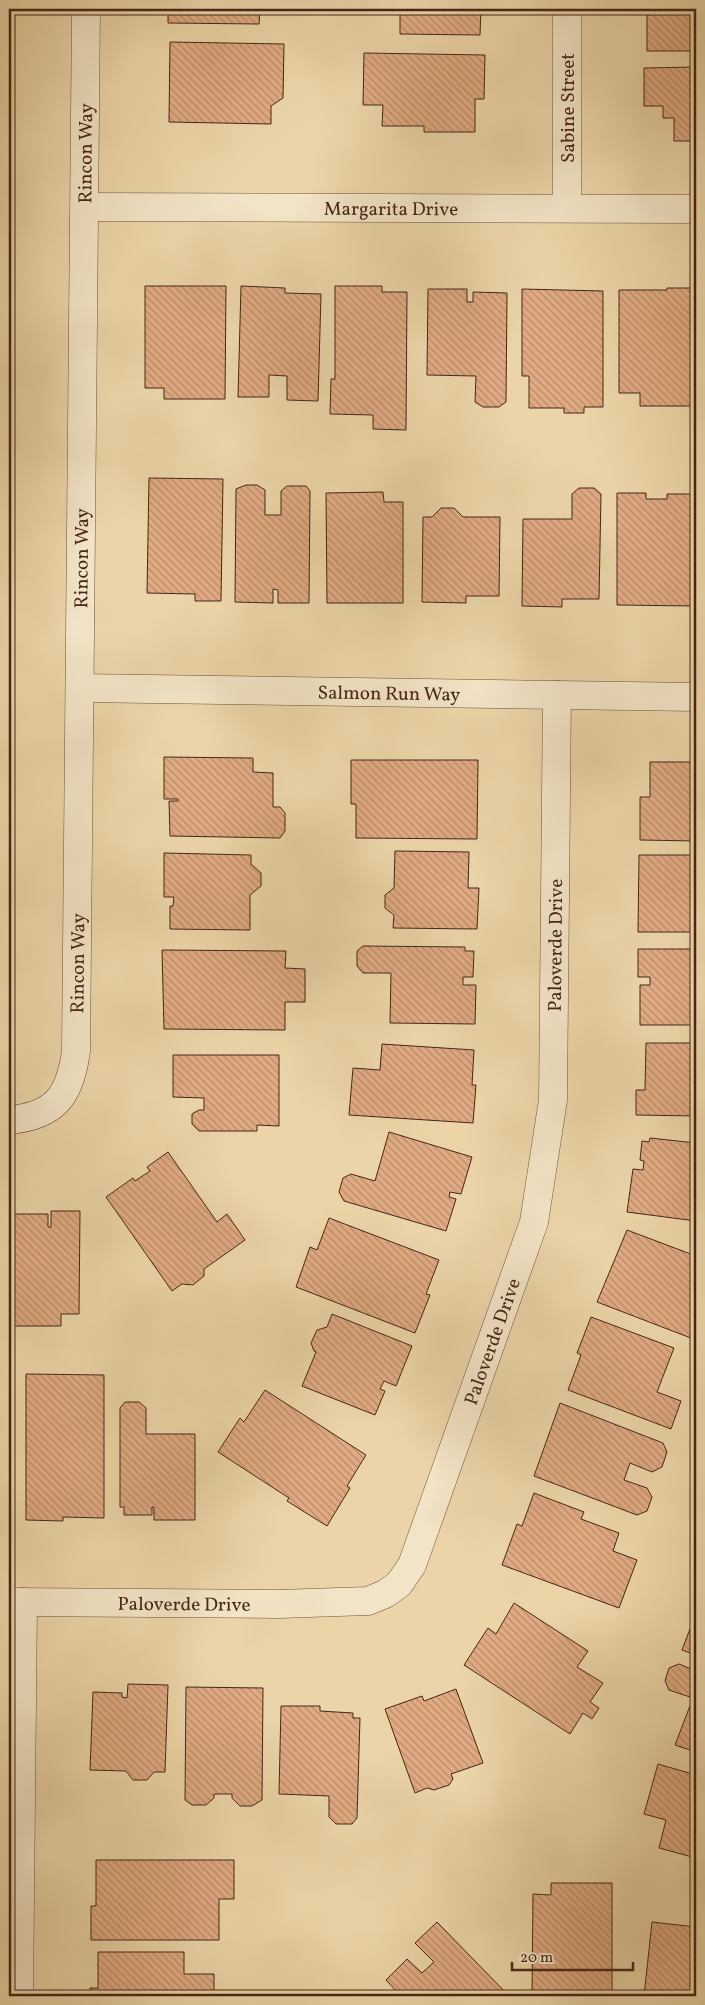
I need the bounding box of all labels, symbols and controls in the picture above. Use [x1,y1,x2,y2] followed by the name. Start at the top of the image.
[556,53,582,163] street label: Sabine Street
[73,103,100,204] street label: Rincon Way
[324,197,458,223] street label: Margarita Drive
[69,508,96,609] street label: Rincon Way
[317,680,461,709] street label: Salmon Run Way
[543,879,570,1012] street label: Paloverde Drive
[65,913,92,1014] street label: Rincon Way
[459,1275,528,1409] street label: Paloverde Drive
[117,1592,251,1619] street label: Paloverde Drive
[512,1940,634,1972] scale bar
[520,1948,553,1969] text: 20 m

